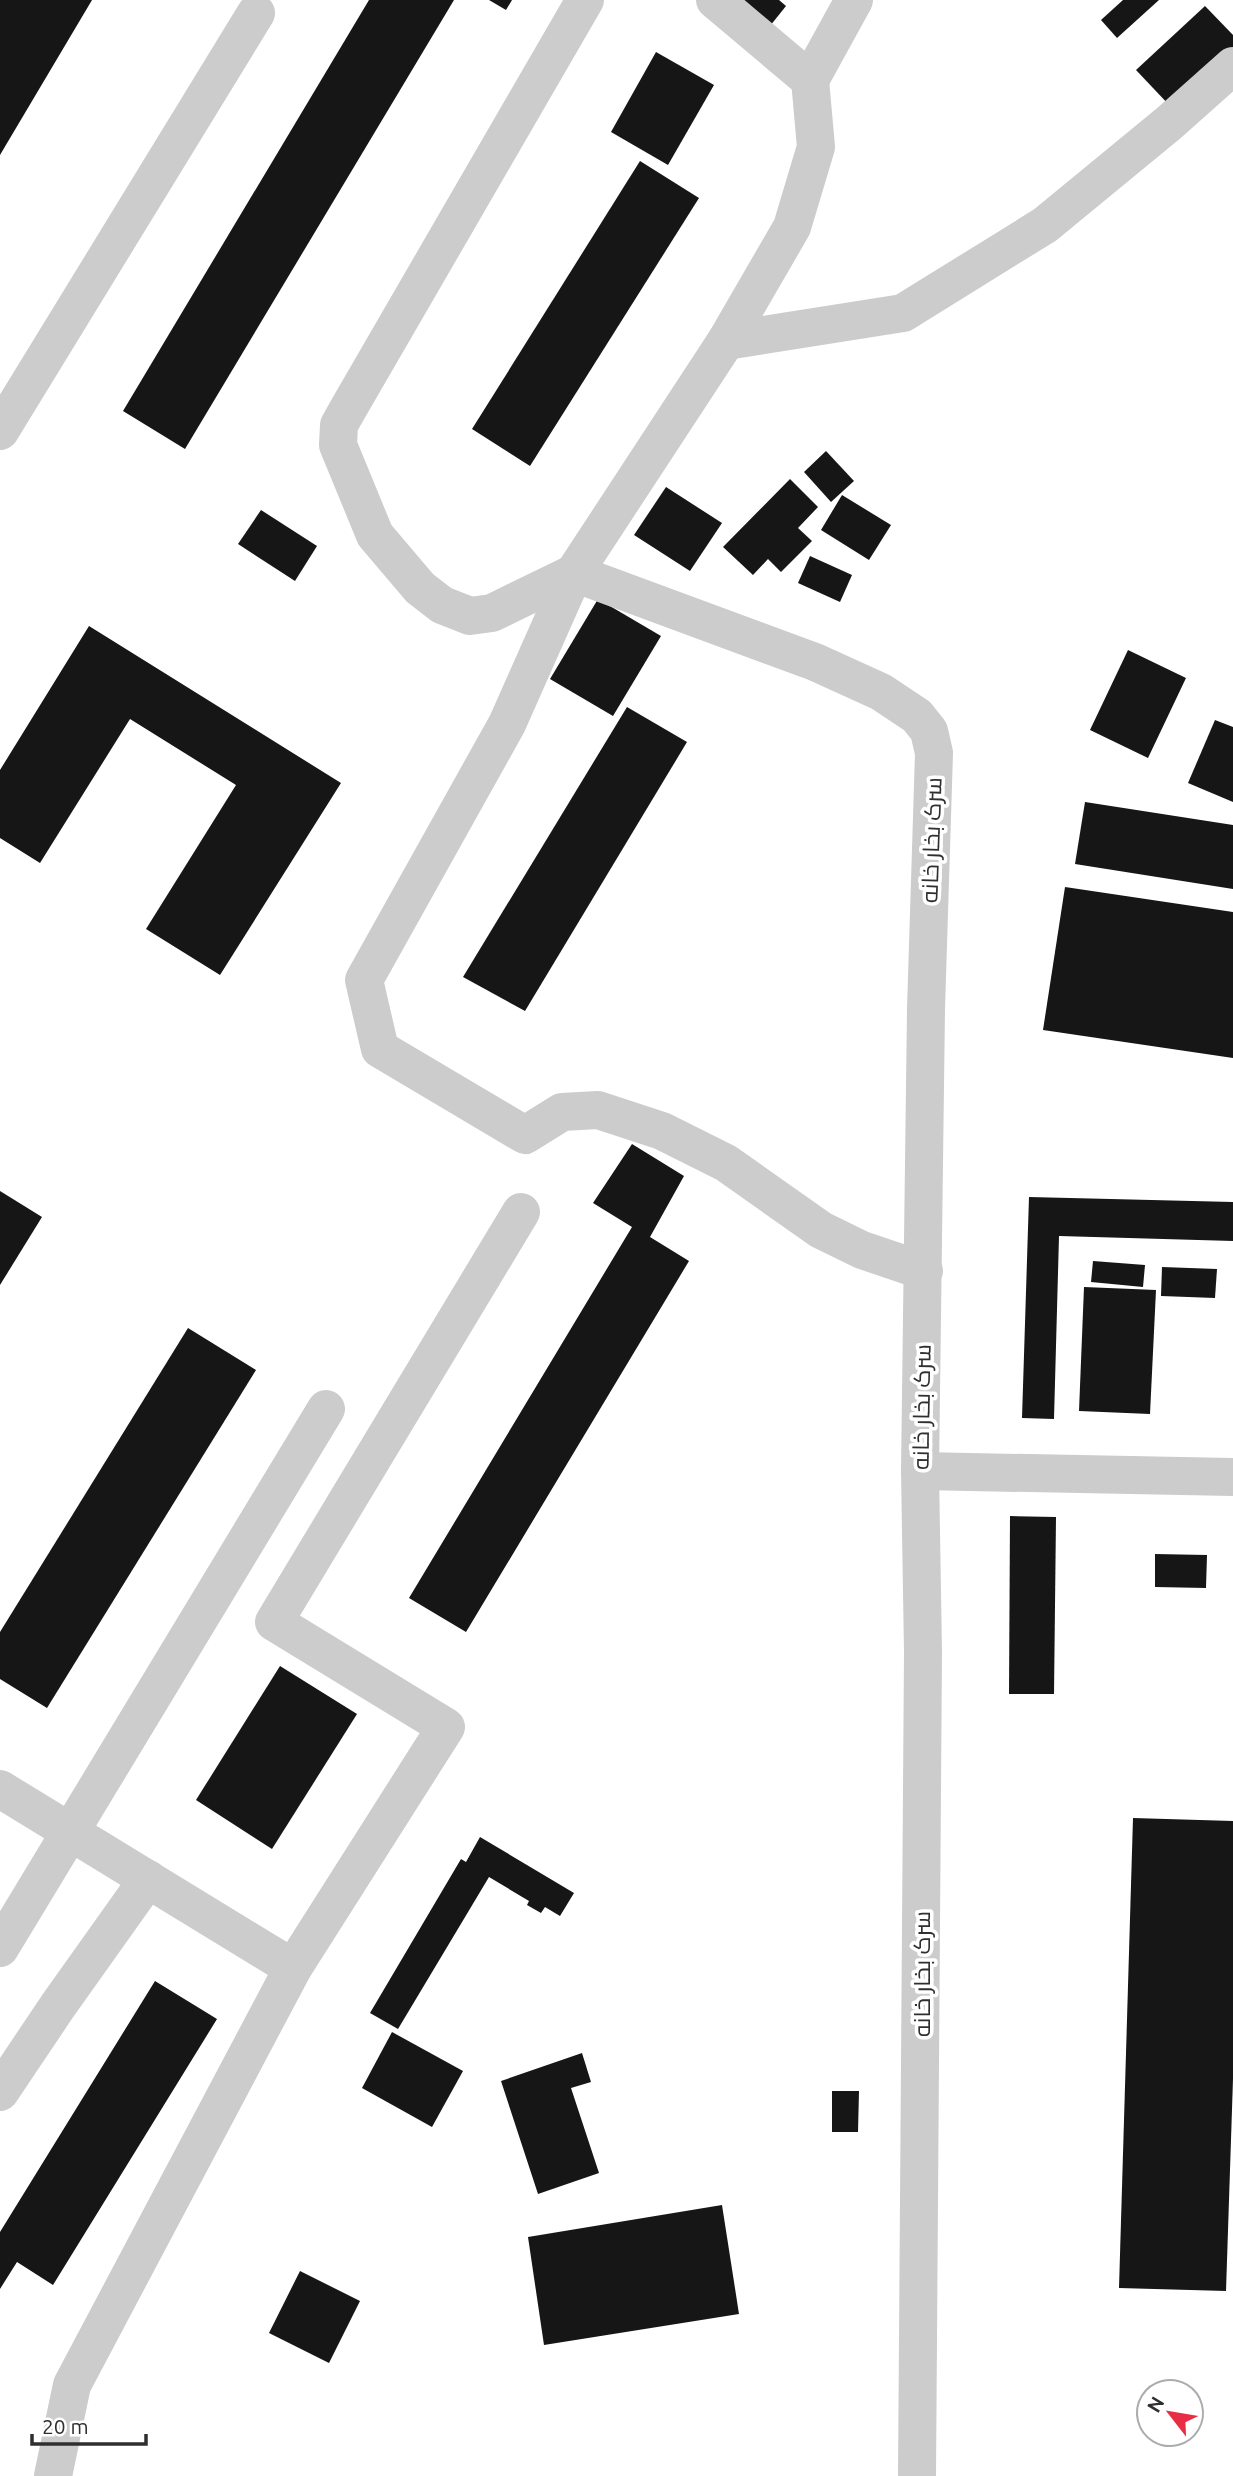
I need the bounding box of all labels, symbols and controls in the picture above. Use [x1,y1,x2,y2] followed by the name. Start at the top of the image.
[916,777,947,903] street label: سرک بخار خانه
[907,1344,936,1470] street label: سرک بخار خانه
[909,1911,935,2037] street label: سرک بخار خانه
[1135,2378,1205,2448] north arrow
[1142,2392,1169,2416] text: N
[32,2402,145,2446] scale bar
[42,2414,89,2438] text: 20 m

